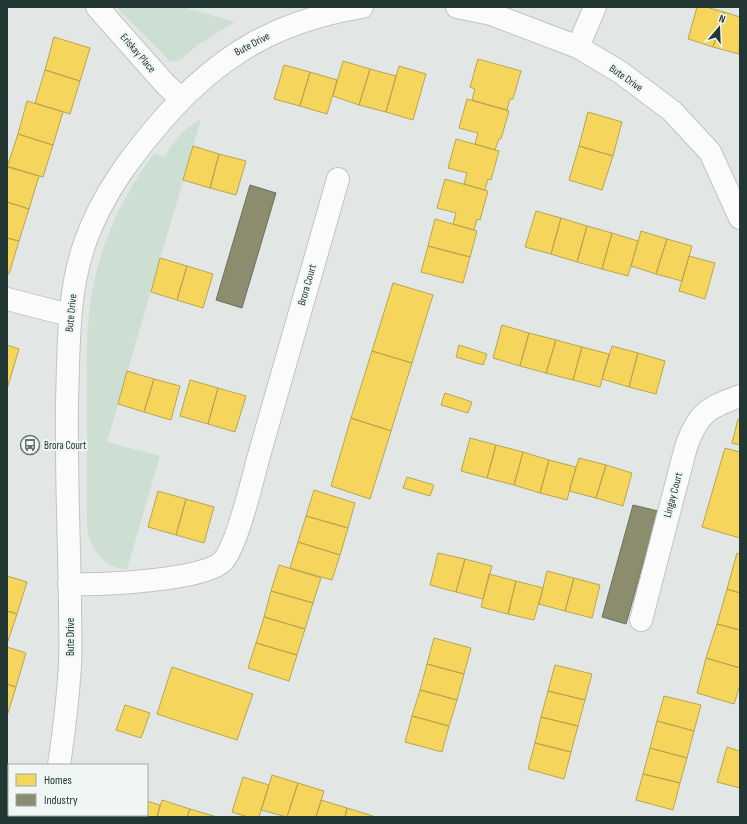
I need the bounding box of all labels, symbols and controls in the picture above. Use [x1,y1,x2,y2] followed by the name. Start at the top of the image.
[699,8,739,48] north arrow
[717,12,727,26] text: N
[232,29,272,59] street label: Bute Drive
[117,31,159,75] street label: Eriskay Place
[607,62,645,94] street label: Bute Drive
[295,262,319,307] street label: Brora Court
[63,293,79,333] street label: Bute Drive
[19,434,41,456] bus stop icon: Brora Court
[44,439,87,452] place label: Brora Court
[661,470,685,519] street label: Lingay Court
[64,618,77,656] street label: Bute Drive
[8,764,148,816] legend
[44,773,72,788] text: Homes
[44,793,78,808] text: Industry

